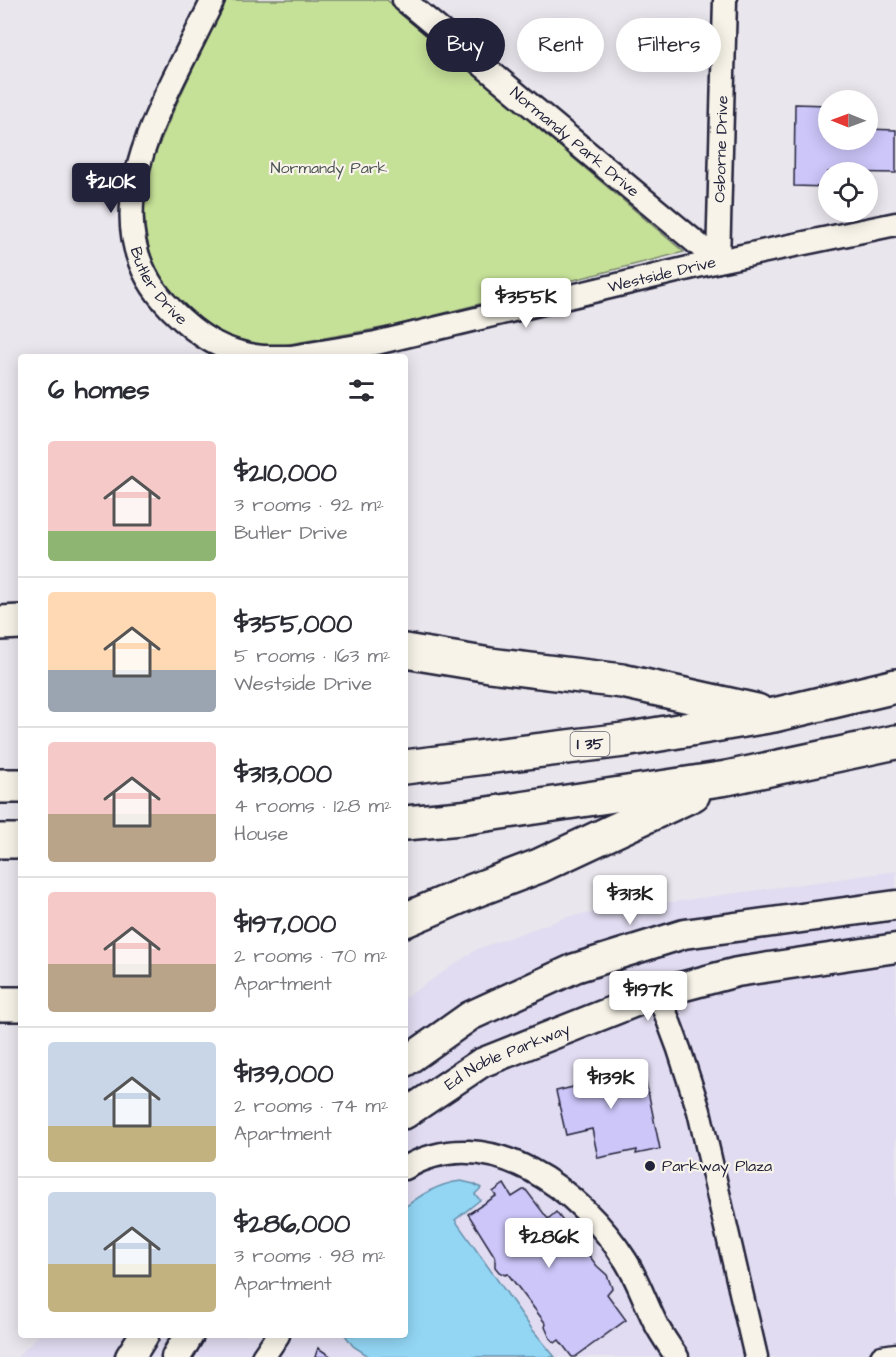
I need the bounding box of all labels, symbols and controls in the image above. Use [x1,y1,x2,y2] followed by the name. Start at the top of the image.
[426,18,505,72] chip: Buy
[517,18,604,72] chip: Rent
[616,18,721,72] chip: Filters
[505,82,644,202] street label: Normandy Park Drive
[818,90,878,150] north arrow
[818,90,878,222] map controls
[709,95,733,203] street label: Osborne Drive
[271,157,388,180] park label: Normandy Park
[818,162,878,222] button: locate
[69,163,153,214] pin: $210K
[86,168,136,196] text: $210K
[125,244,192,330] street label: Butler Drive
[605,251,718,298] street label: Westside Drive
[484,278,568,329] pin: $355K
[495,283,557,311] text: $355K
[48,372,150,408] text: 6 homes
[345,374,378,407] icon: filters
[234,455,337,491] text: $210,000
[96,465,168,537] icon: home
[234,491,384,519] text: 3 rooms · 92 m²
[234,519,348,547] text: Butler Drive
[234,606,352,642] text: $355,000
[96,616,168,688] icon: home
[234,642,390,670] text: 5 rooms · 163 m²
[234,670,372,698] text: Westside Drive
[570,732,610,756] road number: I 35
[234,756,332,792] text: $313,000
[96,766,168,838] icon: home
[234,792,392,820] text: 4 rooms · 128 m²
[234,820,288,848] text: House
[588,875,672,926] pin: $313K
[607,880,653,908] text: $313K
[234,906,336,942] text: $197,000
[96,916,168,988] icon: home
[234,942,387,970] text: 2 rooms · 70 m²
[234,970,332,998] text: Apartment
[606,971,690,1022] pin: $197K
[623,976,673,1004] text: $197K
[440,1018,574,1095] street label: Ed Noble Parkway
[234,1056,334,1092] text: $139,000
[569,1059,653,1110] pin: $139K
[587,1064,635,1092] text: $139K
[96,1066,168,1138] icon: home
[234,1092,388,1120] text: 2 rooms · 74 m²
[234,1120,332,1148] text: Apartment
[662,1155,772,1178] place label: Parkway Plaza
[643,1159,657,1173] marker: Parkway Plaza
[234,1206,350,1242] text: $286,000
[96,1216,168,1288] icon: home
[507,1218,591,1269] pin: $286K
[519,1223,579,1251] text: $286K
[234,1242,386,1270] text: 3 rooms · 98 m²
[234,1270,332,1298] text: Apartment

